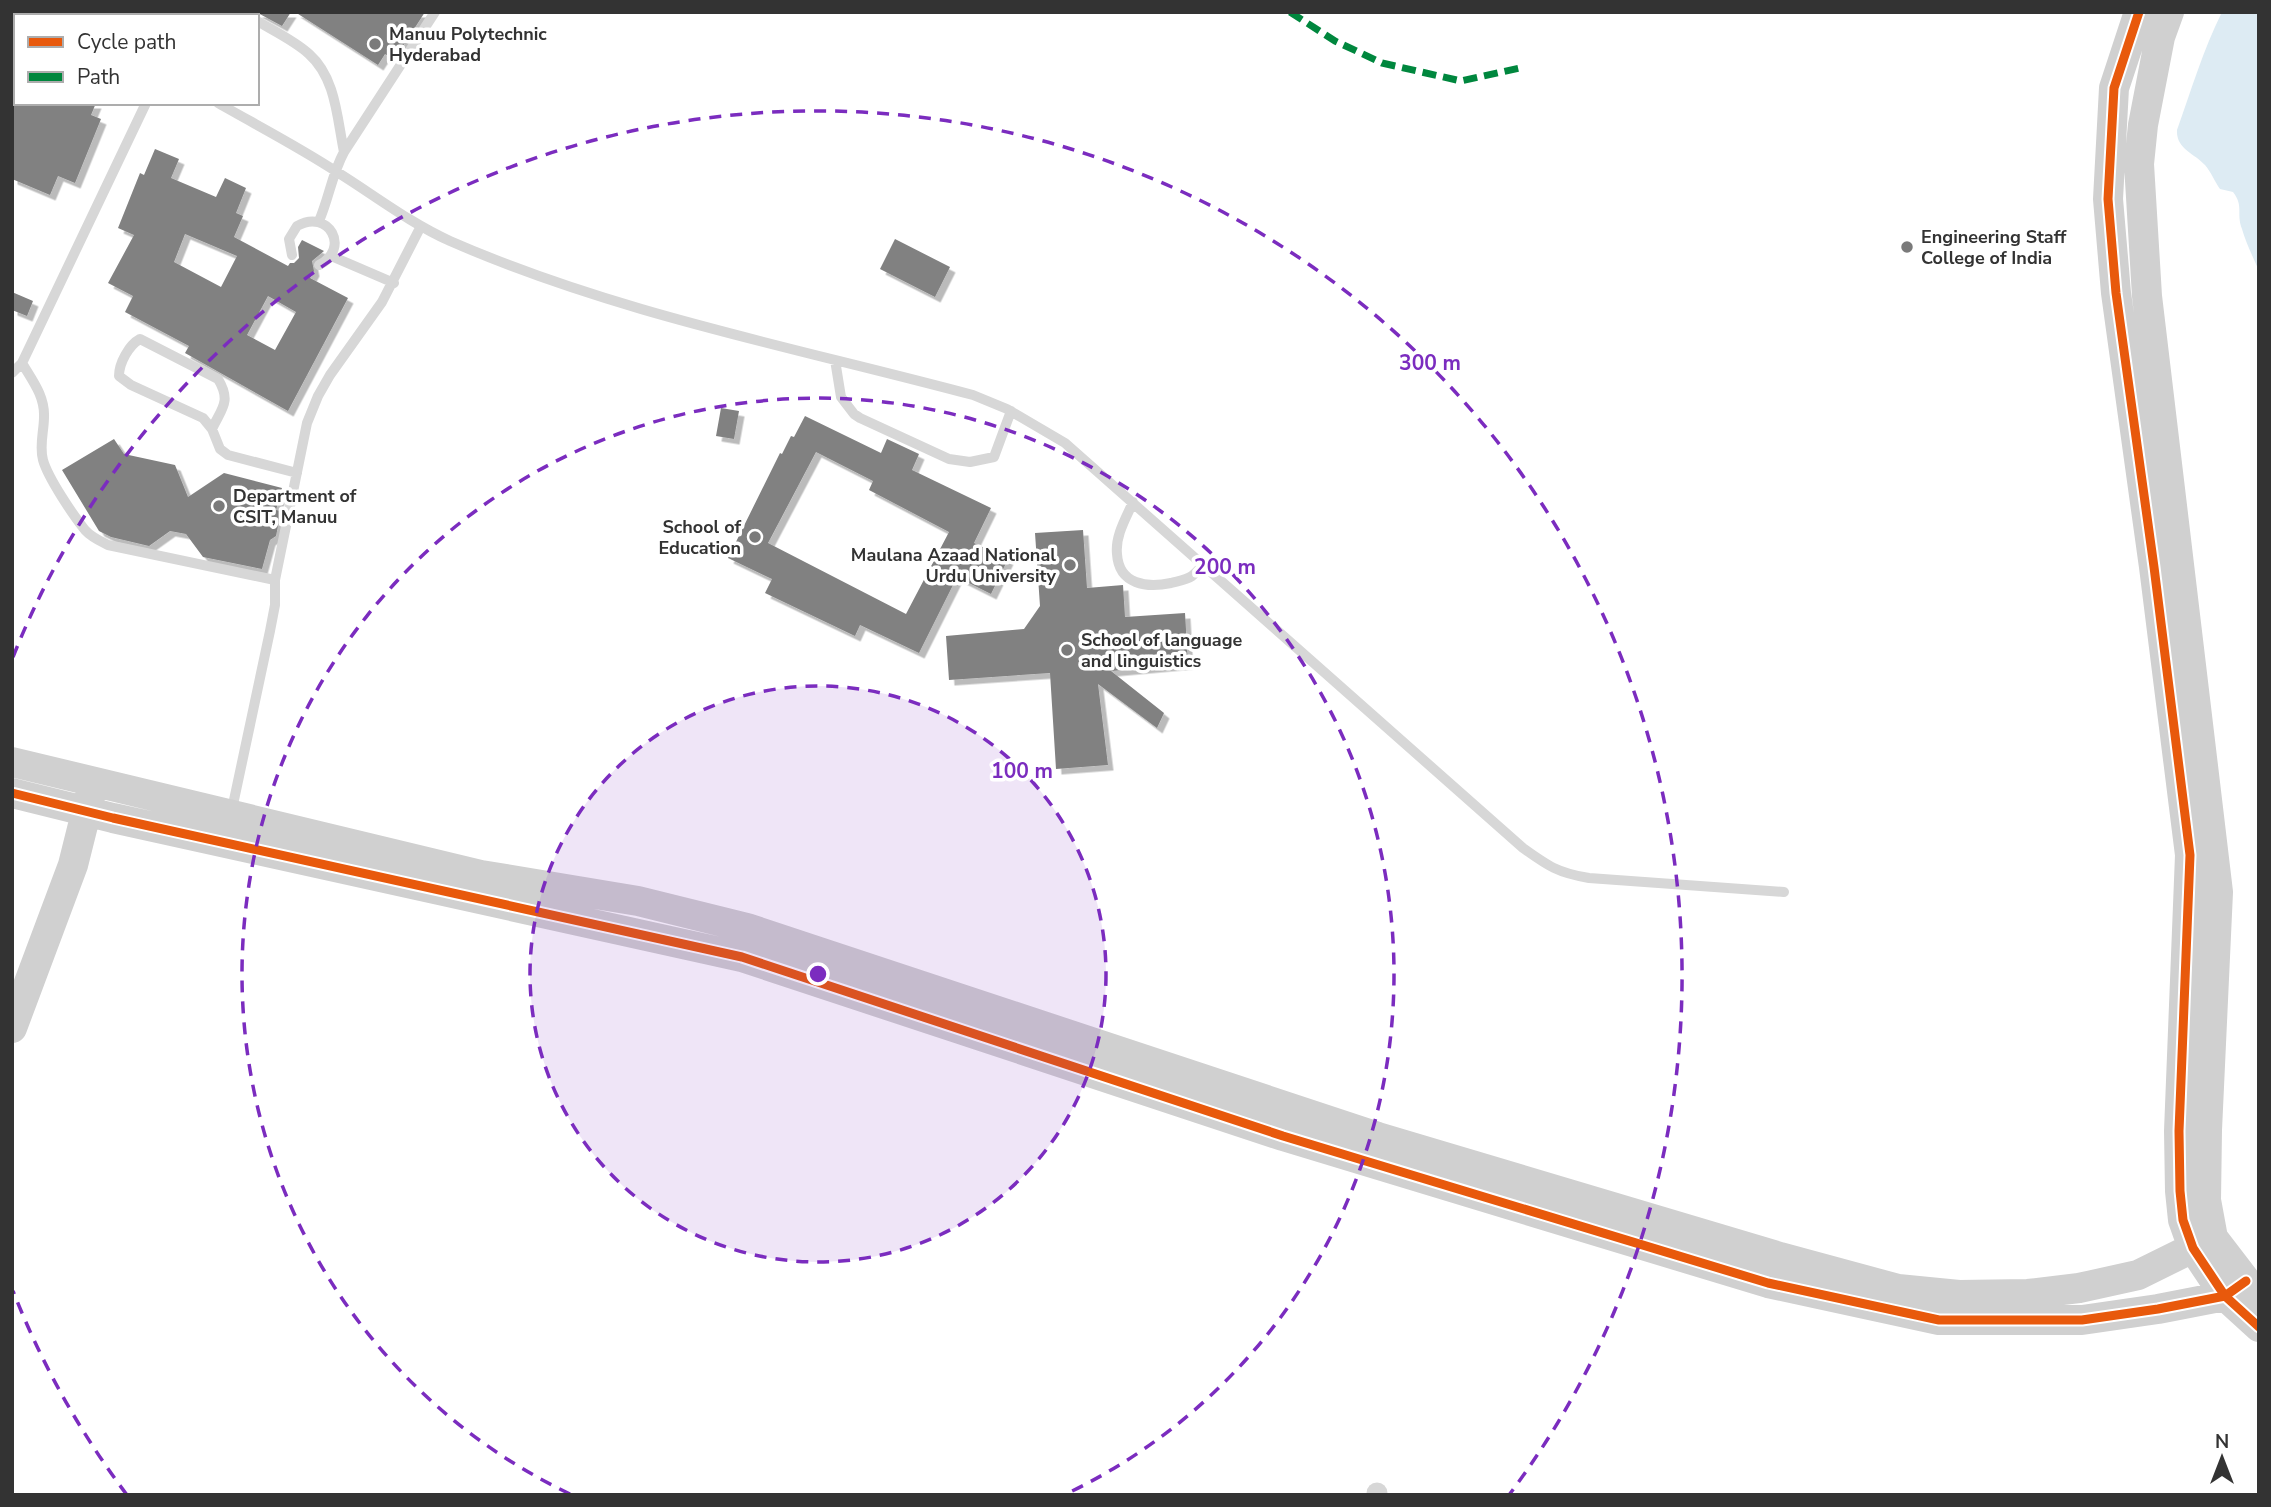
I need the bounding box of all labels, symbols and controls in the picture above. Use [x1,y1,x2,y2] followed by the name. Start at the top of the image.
[14,14,259,105] legend
[389,22,547,67] place label: Manuu Polytechnic Hyderabad
[77,28,176,56] text: Cycle path
[367,36,383,52] marker: Manuu Polytechnic Hyderabad
[77,63,120,91] text: Path
[1921,225,2067,270] place label: Engineering Staff College of India
[1899,239,1915,255] marker: Engineering Staff College of India
[1399,349,1461,377] text: 300 m
[233,484,357,529] place label: Department of CSIT, Manuu
[211,498,227,514] marker: Department of CSIT, Manuu
[658,515,741,560] place label: School of Education
[747,529,763,545] marker: School of Education
[851,543,1057,588] place label: Maulana Azaad National Urdu University
[1194,553,1256,581] text: 200 m
[1062,557,1078,573] marker: Maulana Azaad National Urdu University
[1081,628,1243,673] place label: School of language and linguistics
[1059,642,1075,658] marker: School of language and linguistics
[991,757,1053,785] text: 100 m
[806,962,830,986] centre of rings
[2187,1423,2257,1493] north arrow
[2215,1429,2229,1455] text: N

